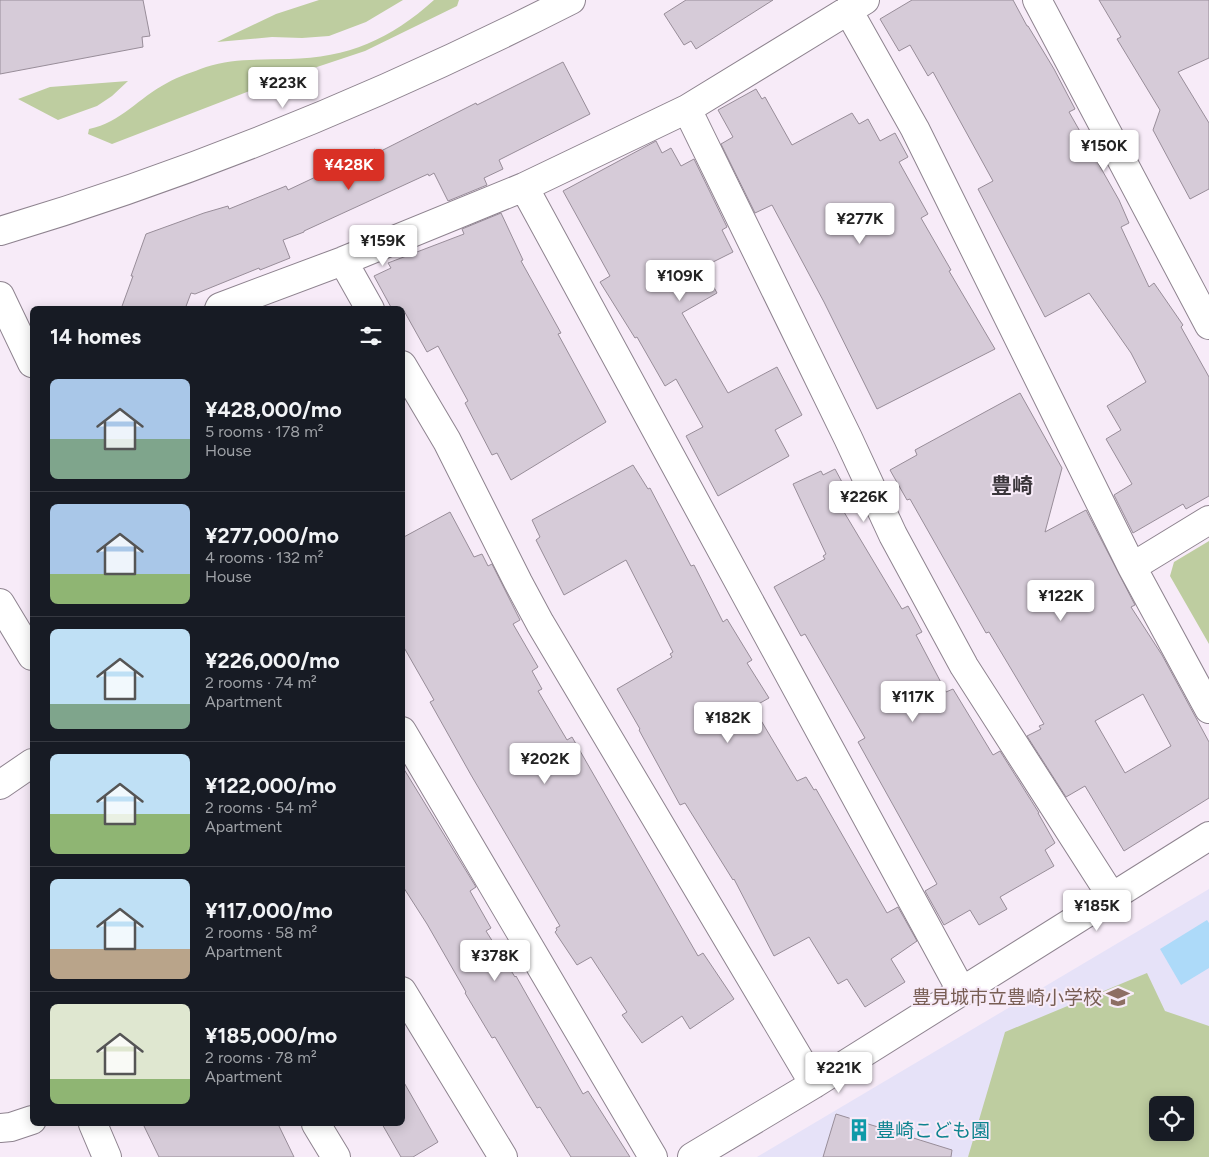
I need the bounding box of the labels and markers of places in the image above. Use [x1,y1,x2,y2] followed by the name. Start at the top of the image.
[248,66,318,109] pin: ¥223K
[1069,130,1139,172] pin: ¥150K
[314,148,384,191] pin: ¥428K
[825,202,895,245] pin: ¥277K
[348,224,418,267] pin: ¥159K
[645,260,715,302] pin: ¥109K
[829,480,899,523] pin: ¥226K
[1026,580,1096,622] pin: ¥122K
[878,680,948,723] pin: ¥117K
[693,702,763,744] pin: ¥182K
[510,742,580,785] pin: ¥202K
[1062,890,1132,932] pin: ¥185K
[460,940,530,982] pin: ¥378K
[1105,984,1131,1010] school or university icon: 豊見城市立豊崎小学校
[912,986,1102,1009] place label: 豊見城市立豊崎小学校
[804,1052,874,1094] pin: ¥221K
[846,1117,872,1143] building icon: 豊崎こども園
[876,1119,990,1142] place label: 豊崎こども園

